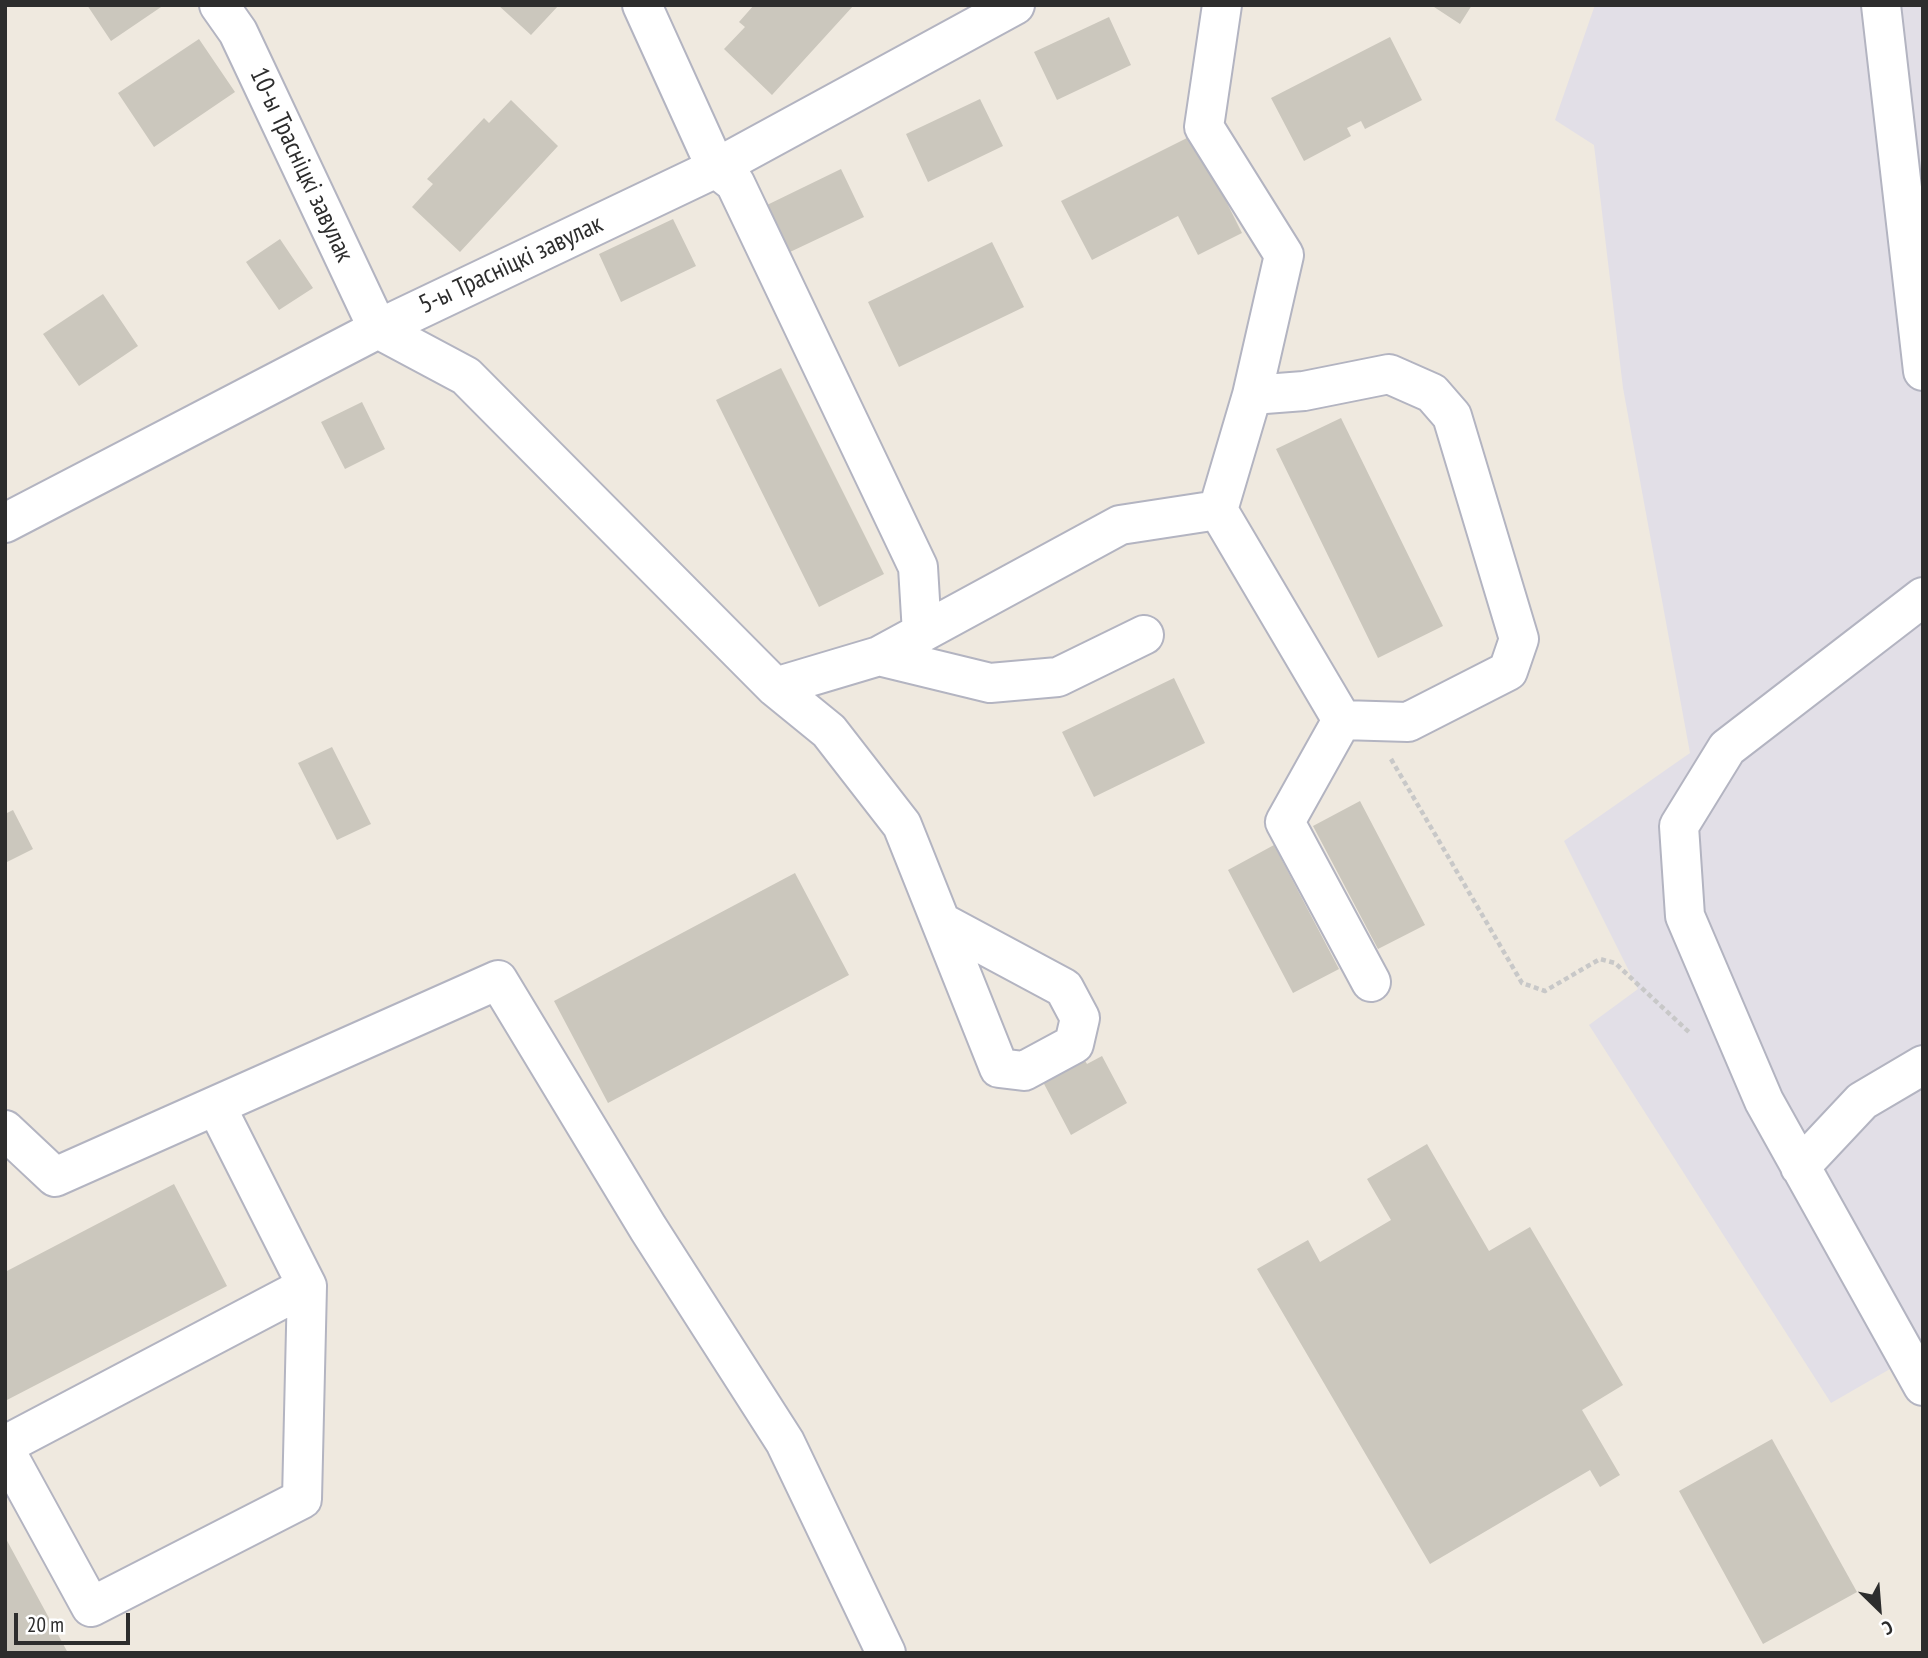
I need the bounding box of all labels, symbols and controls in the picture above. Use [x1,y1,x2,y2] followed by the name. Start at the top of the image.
[242,63,360,267] street label: 10-ы Трасніцкі завулак
[414,209,608,321] street label: 5-ы Трасніцкі завулак
[1844,1574,1914,1644] north arrow
[18,1598,133,1642] scale bar
[27,1611,64,1638] text: 20 m
[1879,1615,1897,1641] text: С

